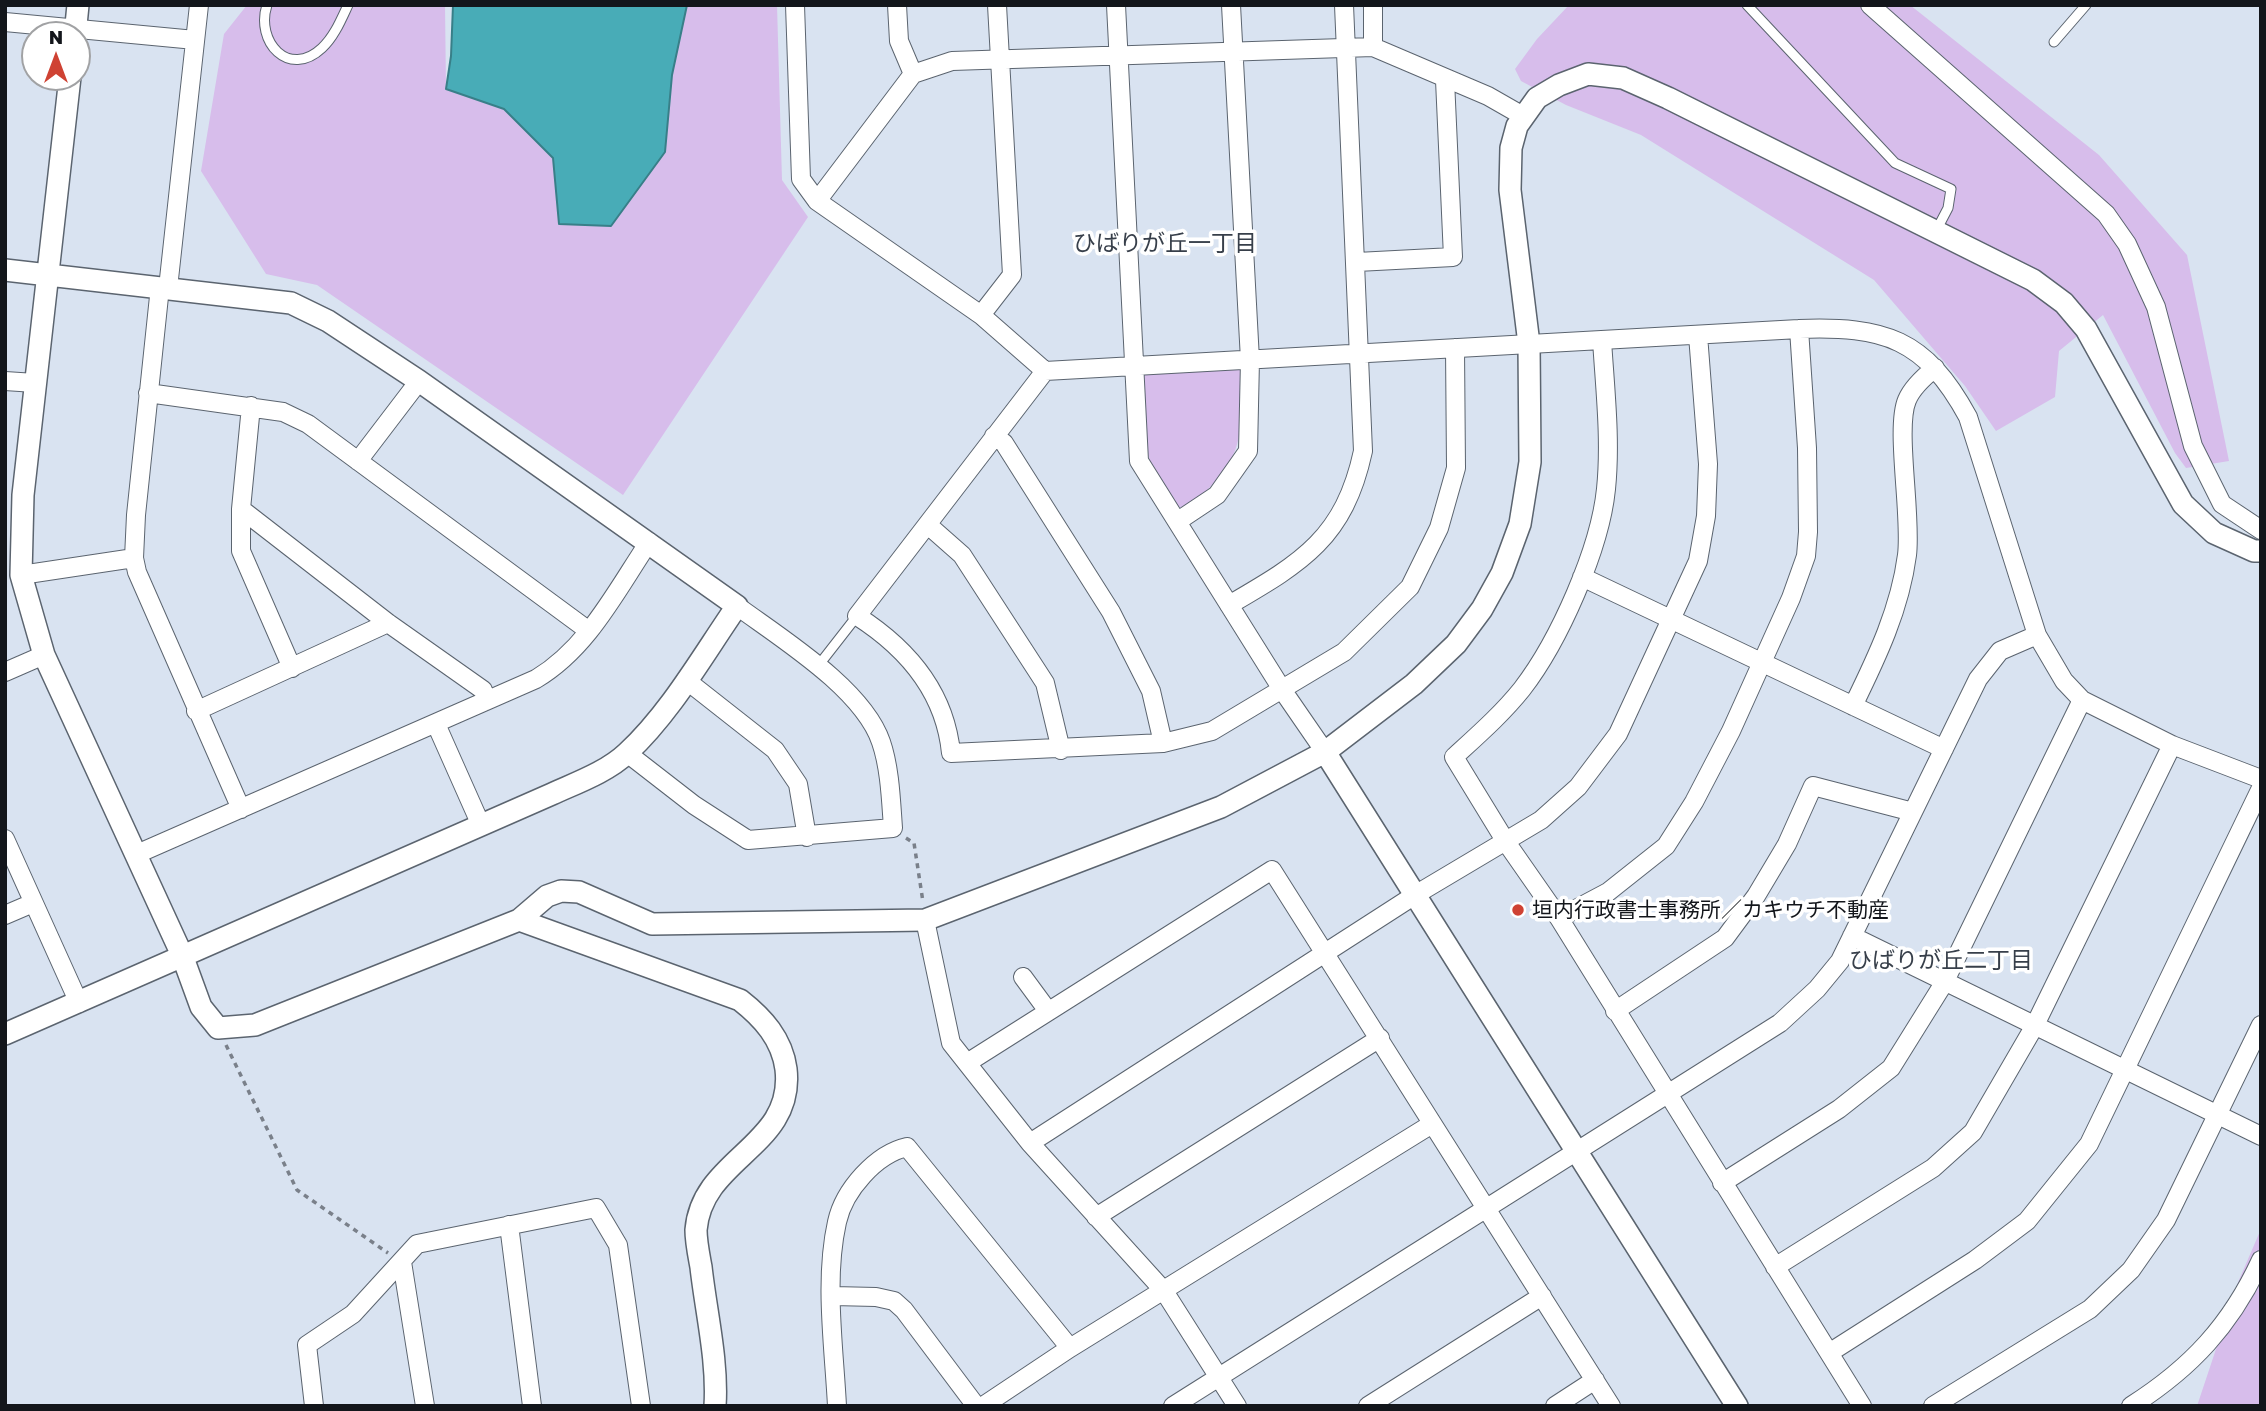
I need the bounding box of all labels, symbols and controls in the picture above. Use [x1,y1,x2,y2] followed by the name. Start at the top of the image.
[21,21,91,91] north arrow
[49,25,63,48] text: N
[1073,230,1257,258] district label: ひばりが丘一丁目
[1532,897,1889,923] place label: 垣内行政書士事務所／カキウチ不動産
[1510,902,1526,918] marker: 垣内行政書士事務所／カキウチ不動産
[1849,947,2033,975] district label: ひばりが丘二丁目

